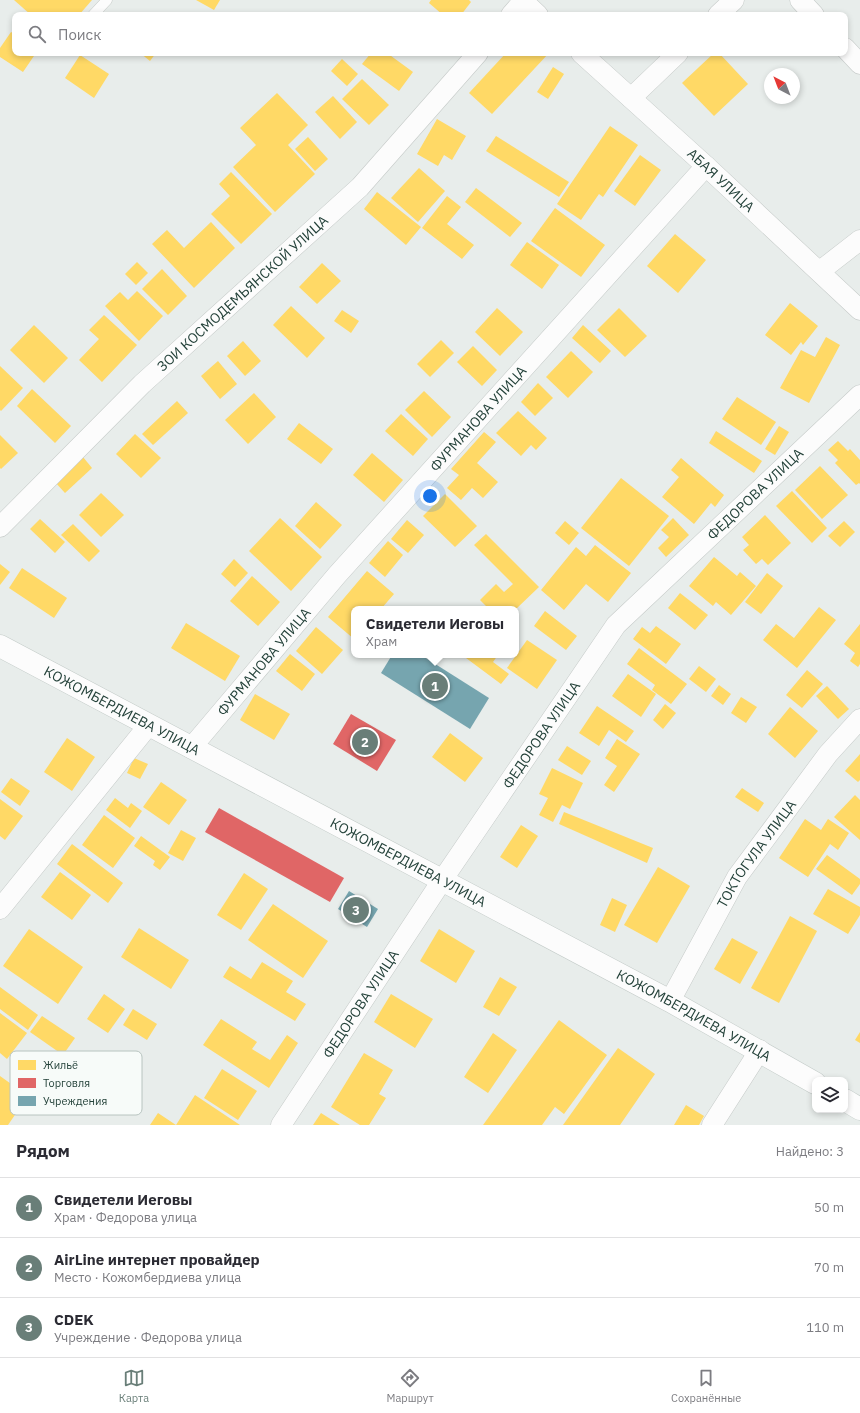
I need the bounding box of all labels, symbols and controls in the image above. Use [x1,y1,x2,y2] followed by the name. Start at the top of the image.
[12,12,848,56] search box
[26,23,48,45] icon: search
[58,25,101,44] text: Поиск
[764,68,800,104] north arrow
[683,144,758,216] street label: АБАЯ УЛИЦА
[153,211,332,375] street label: ЗОИ КОСМОДЕМЬЯНСКОЙ УЛИЦА
[426,362,530,475] street label: ФУРМАНОВА УЛИЦА
[703,444,807,544] street label: ФЕДОРОВА УЛИЦА
[420,486,440,506] your location
[213,604,315,719] street label: ФУРМАНОВА УЛИЦА
[351,606,519,658] popup
[366,614,504,633] text: Свидетели Иеговы
[366,633,397,650] text: Храм
[41,662,203,759] street label: КОЖОМБЕРДИЕВА УЛИЦА
[422,671,448,701] pin: 1
[498,678,584,792] street label: ФЕДОРОВА УЛИЦА
[352,727,378,757] pin: 2
[713,796,800,911] street label: ТОКТОГУЛА УЛИЦА
[327,814,489,911] street label: КОЖОМБЕРДИЕВА УЛИЦА
[343,895,369,925] pin: 3
[319,946,403,1061] street label: ФЕДОРОВА УЛИЦА
[613,965,774,1065] street label: КОЖОМБЕРДИЕВА УЛИЦА
[10,1051,142,1115] legend
[43,1058,78,1072] text: Жильё
[43,1076,90,1090] text: Торговля
[812,1077,848,1113] map controls
[812,1077,848,1113] button: layers
[43,1094,107,1108] text: Учреждения
[16,1140,70,1162] text: Рядом
[776,1143,844,1160] text: Найдено: 3
[54,1190,192,1209] text: Свидетели Иеговы
[25,1199,33,1216] text: 1
[814,1199,844,1216] text: 50 m
[54,1209,197,1226] text: Храм · Федорова улица
[54,1250,260,1269] text: AirLine интернет провайдер
[25,1259,33,1276] text: 2
[814,1259,844,1276] text: 70 m
[54,1269,241,1286] text: Место · Кожомбердиева улица
[54,1310,94,1329] text: CDEK
[25,1319,33,1336] text: 3
[806,1319,844,1336] text: 110 m
[54,1329,242,1346] text: Учреждение · Федорова улица
[119,1367,149,1405] tab: Карта
[387,1367,434,1405] tab: Маршрут
[671,1367,741,1405] tab: Сохранённые

